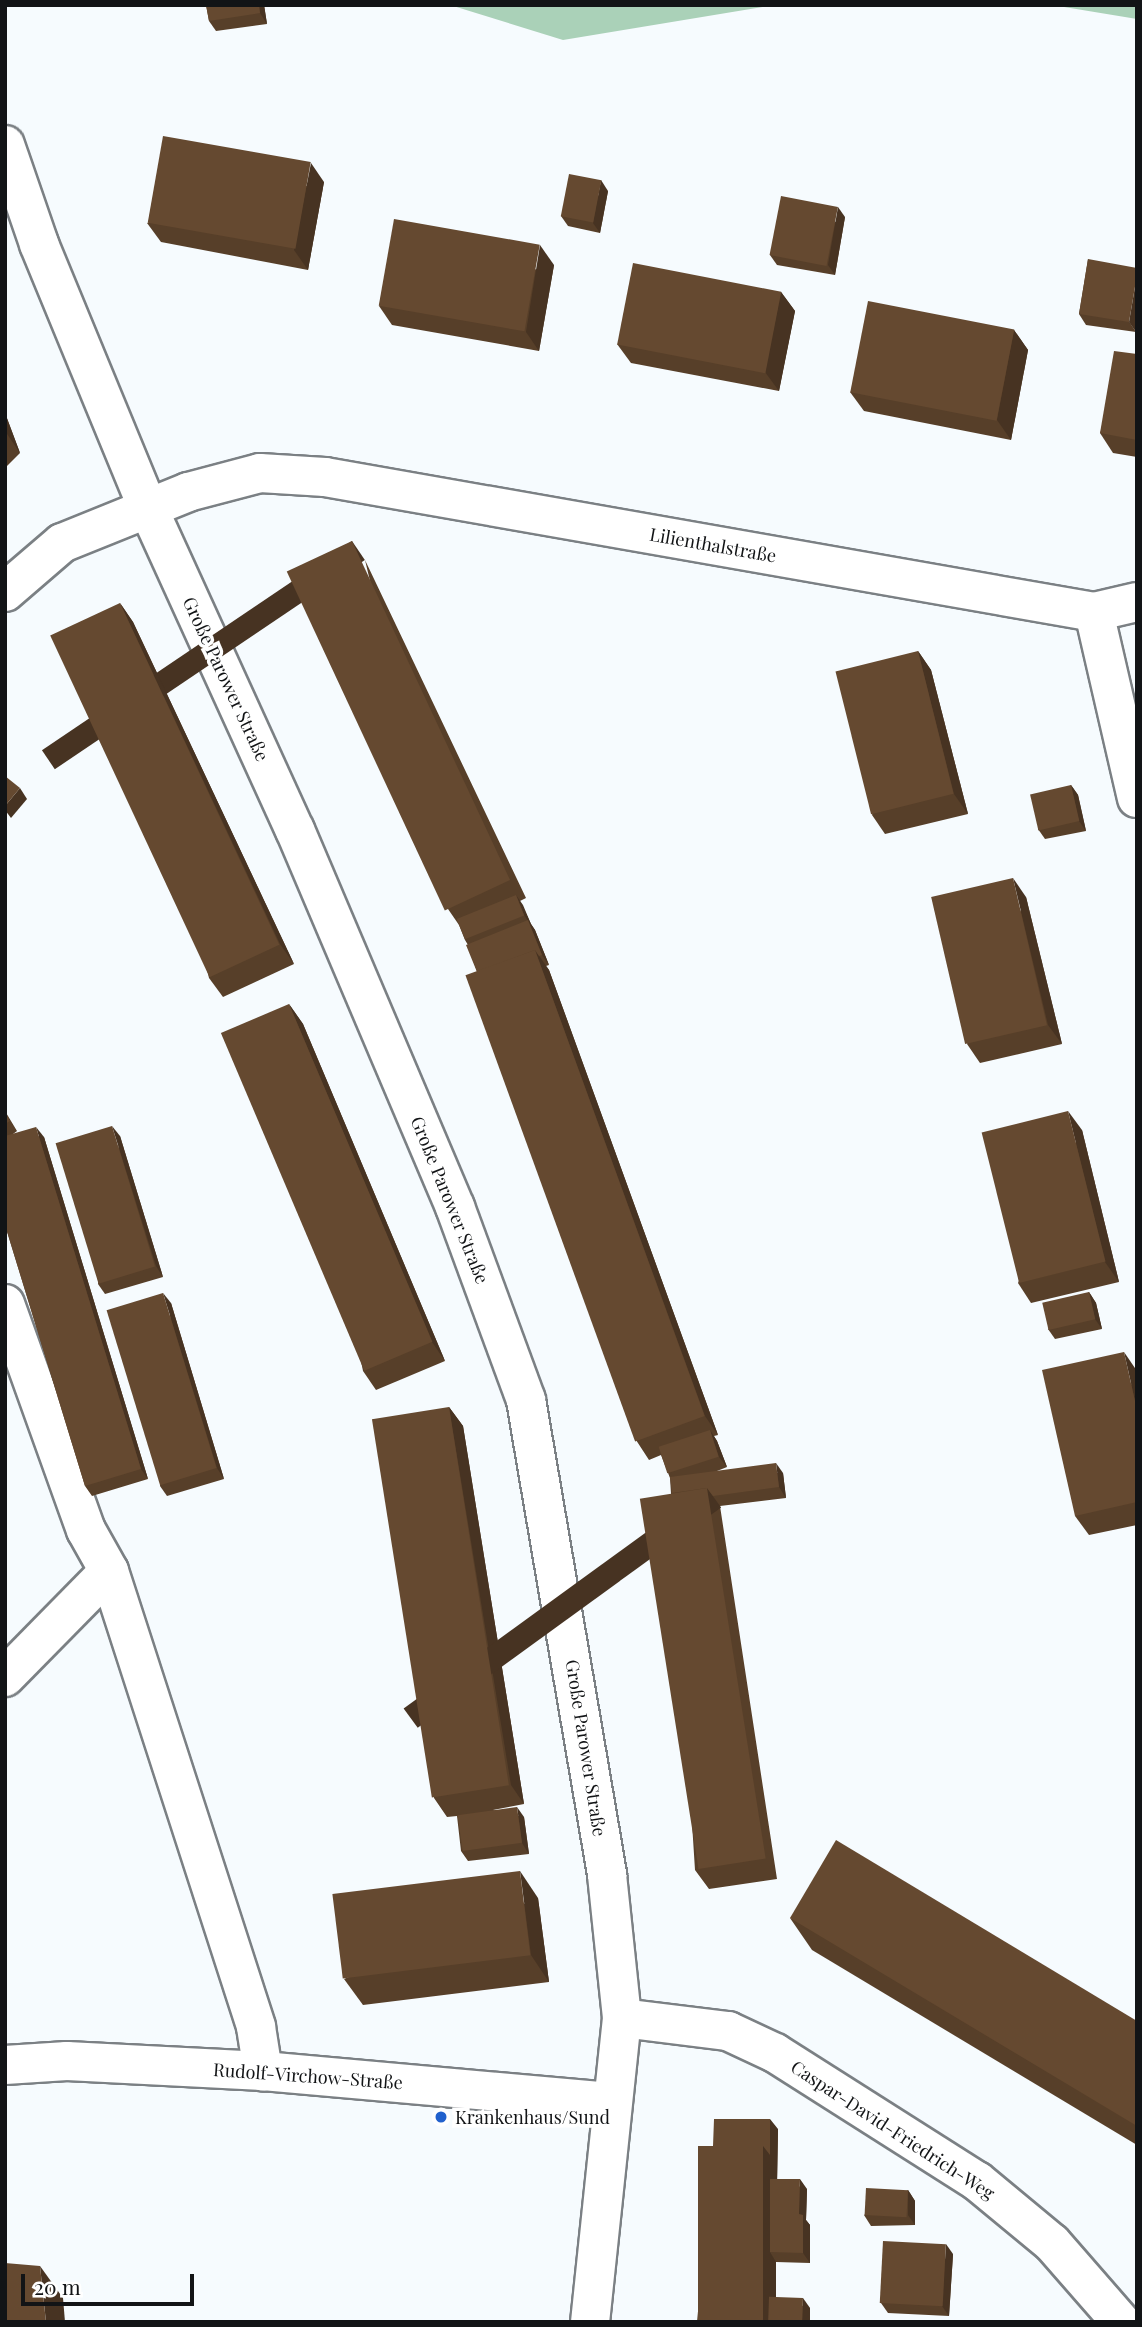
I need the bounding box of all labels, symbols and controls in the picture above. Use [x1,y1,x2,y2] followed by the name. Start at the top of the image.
[648,523,778,567] street label: Lilienthalstraße
[178,593,274,765] street label: Große Parower Straße
[406,1113,494,1287] street label: Große Parower Straße
[561,1658,611,1838] street label: Große Parower Straße
[787,2056,999,2204] street label: Caspar-David-Friedrich-Weg
[213,2059,403,2093] street label: Rudolf-Virchow-Straße
[455,2106,610,2128] place label: Krankenhaus/Sund
[433,2109,449,2125] marker: Krankenhaus/Sund
[24,2260,198,2304] scale bar
[34,2272,81,2300] text: 20 m

